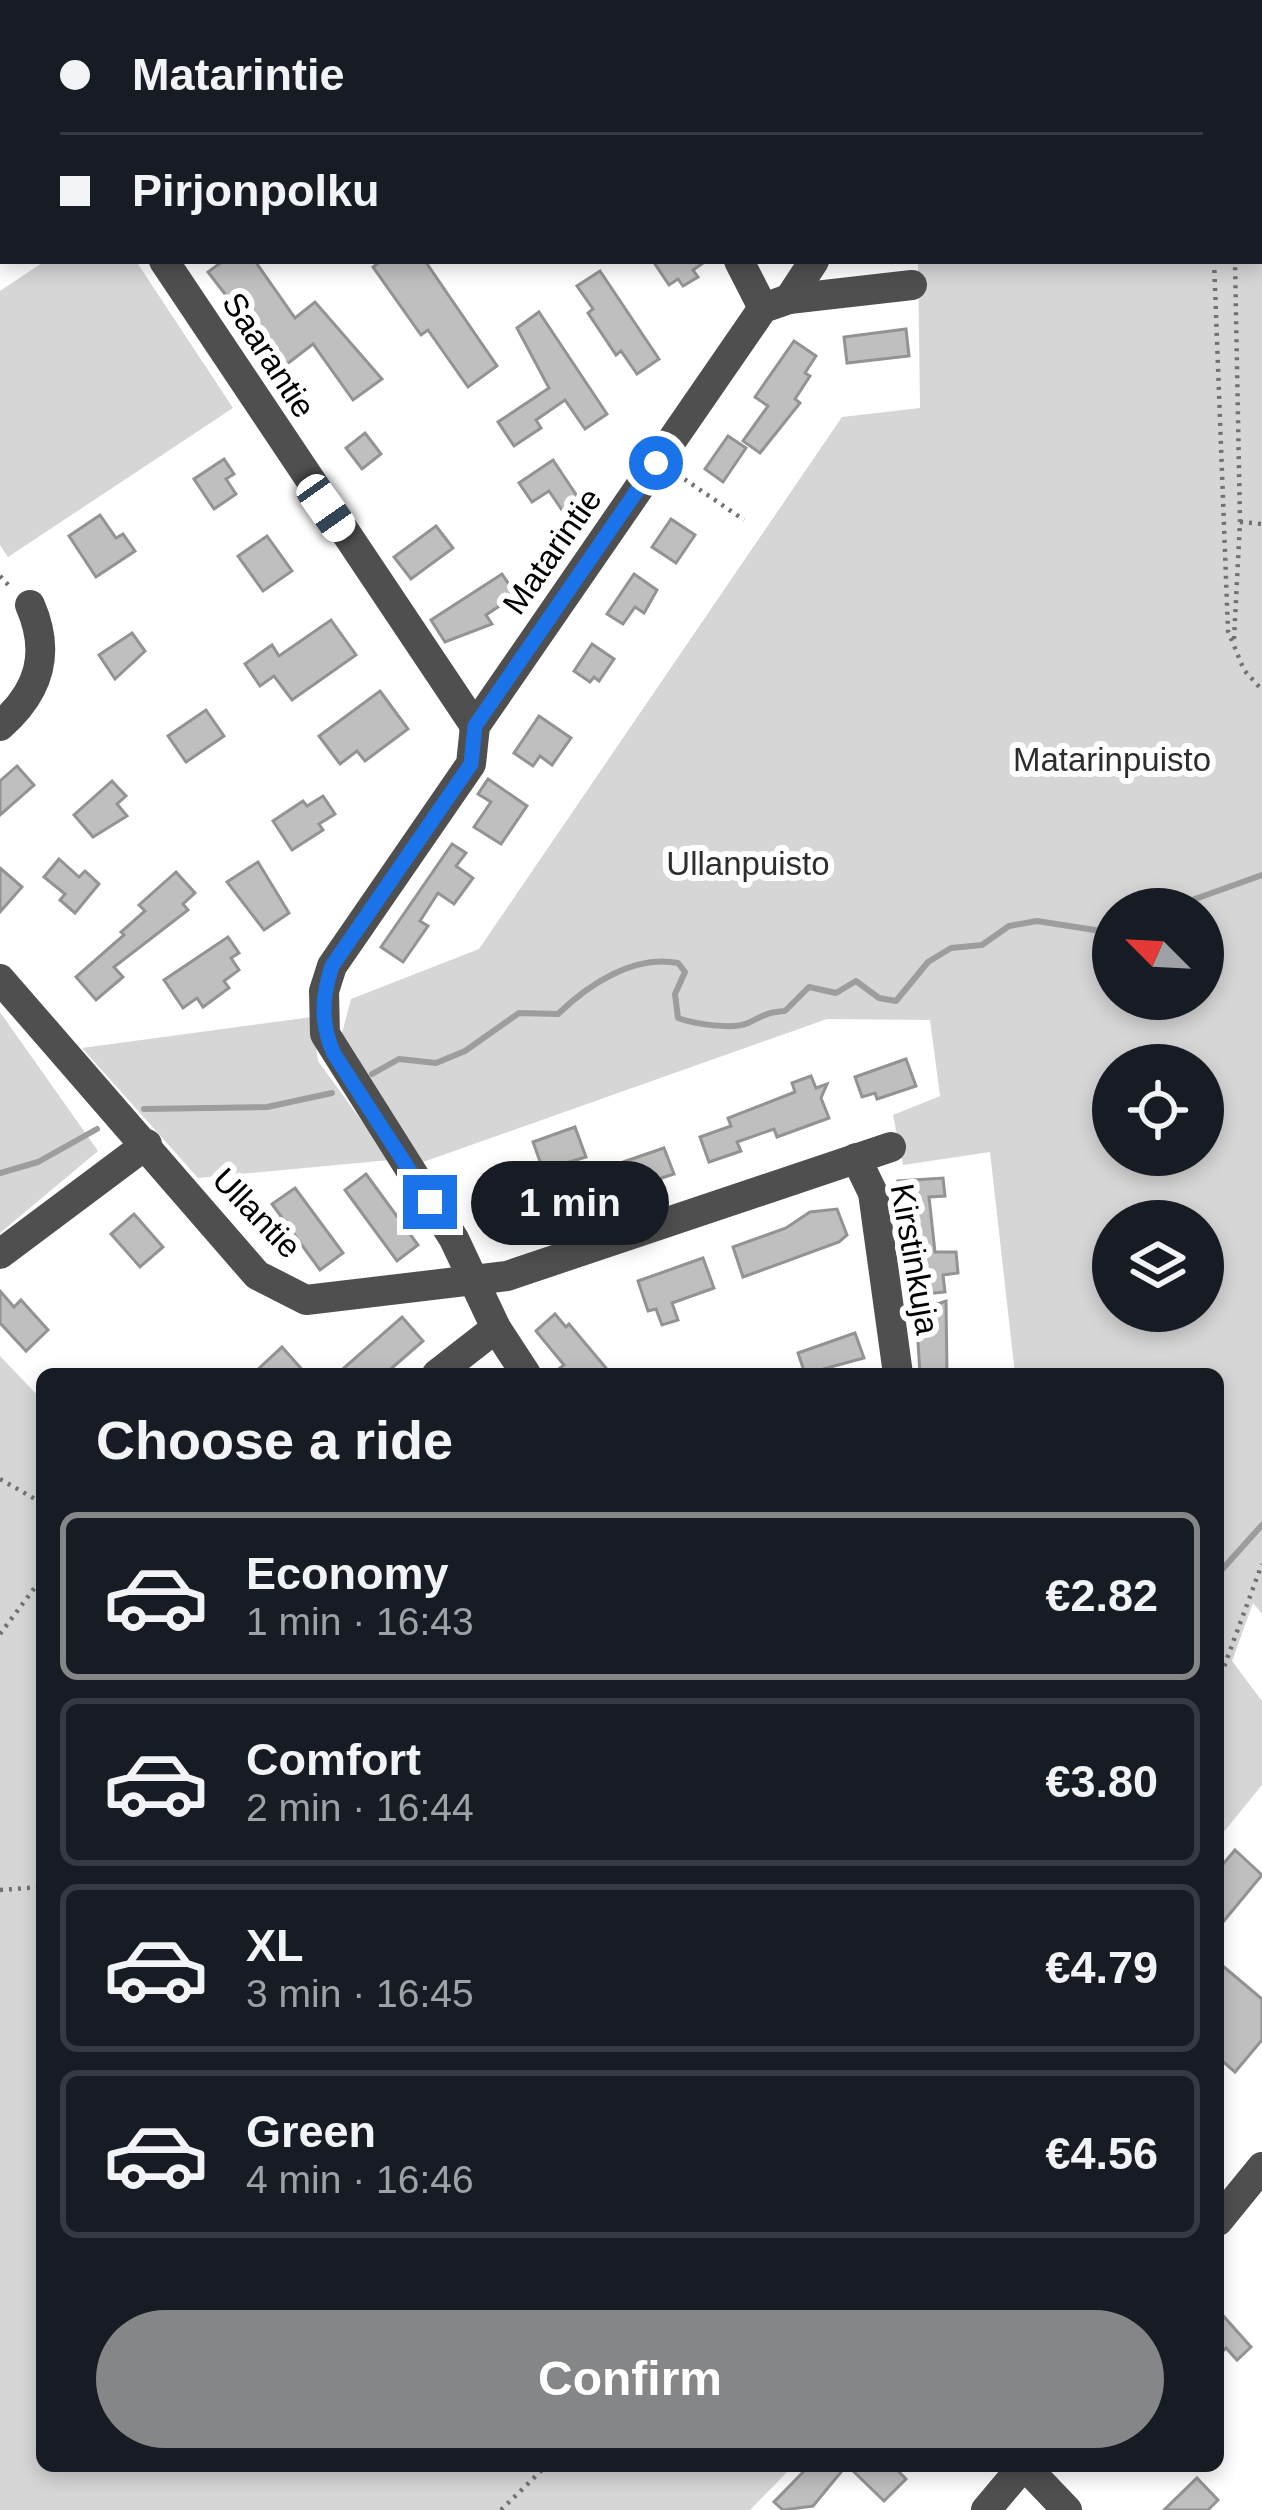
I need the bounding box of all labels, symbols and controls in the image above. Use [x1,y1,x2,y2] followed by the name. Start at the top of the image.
[132,49,345,100] text: Matarintie
[132,165,380,216] text: Pirjonpolku
[215,286,323,424] street label: Saarantie
[629,436,683,490] route start
[291,468,361,548] car
[495,481,609,621] street label: Matarintie
[1013,741,1211,778] park label: Matarinpuisto
[666,845,830,882] park label: Ullanpuisto
[1092,888,1224,1020] north arrow
[1092,888,1224,1332] map controls
[1092,1044,1224,1176] button: locate
[472,1160,670,1244] callout: 1 min
[205,1161,309,1265] street label: Ullantie
[403,1175,457,1229] route end
[519,1181,621,1224] text: 1 min
[884,1181,947,1338] street label: Kirstinkuja
[1092,1200,1224,1332] button: layers
[96,1410,453,1470] text: Choose a ride
[102,1542,210,1650] icon: car
[246,1548,449,1599] text: Economy
[1045,1570,1158,1621] text: €2.82
[246,1600,474,1643] text: 1 min · 16:43
[102,1728,210,1836] icon: car
[246,1734,421,1785] text: Comfort
[1045,1756,1158,1807] text: €3.80
[246,1786,474,1829] text: 2 min · 16:44
[102,1914,210,2022] icon: car
[246,1920,304,1971] text: XL
[1045,1942,1158,1993] text: €4.79
[246,1972,474,2015] text: 3 min · 16:45
[102,2100,210,2208] icon: car
[246,2106,376,2157] text: Green
[1045,2128,1158,2179] text: €4.56
[246,2158,474,2201] text: 4 min · 16:46
[96,2310,1164,2448] button: Confirm

